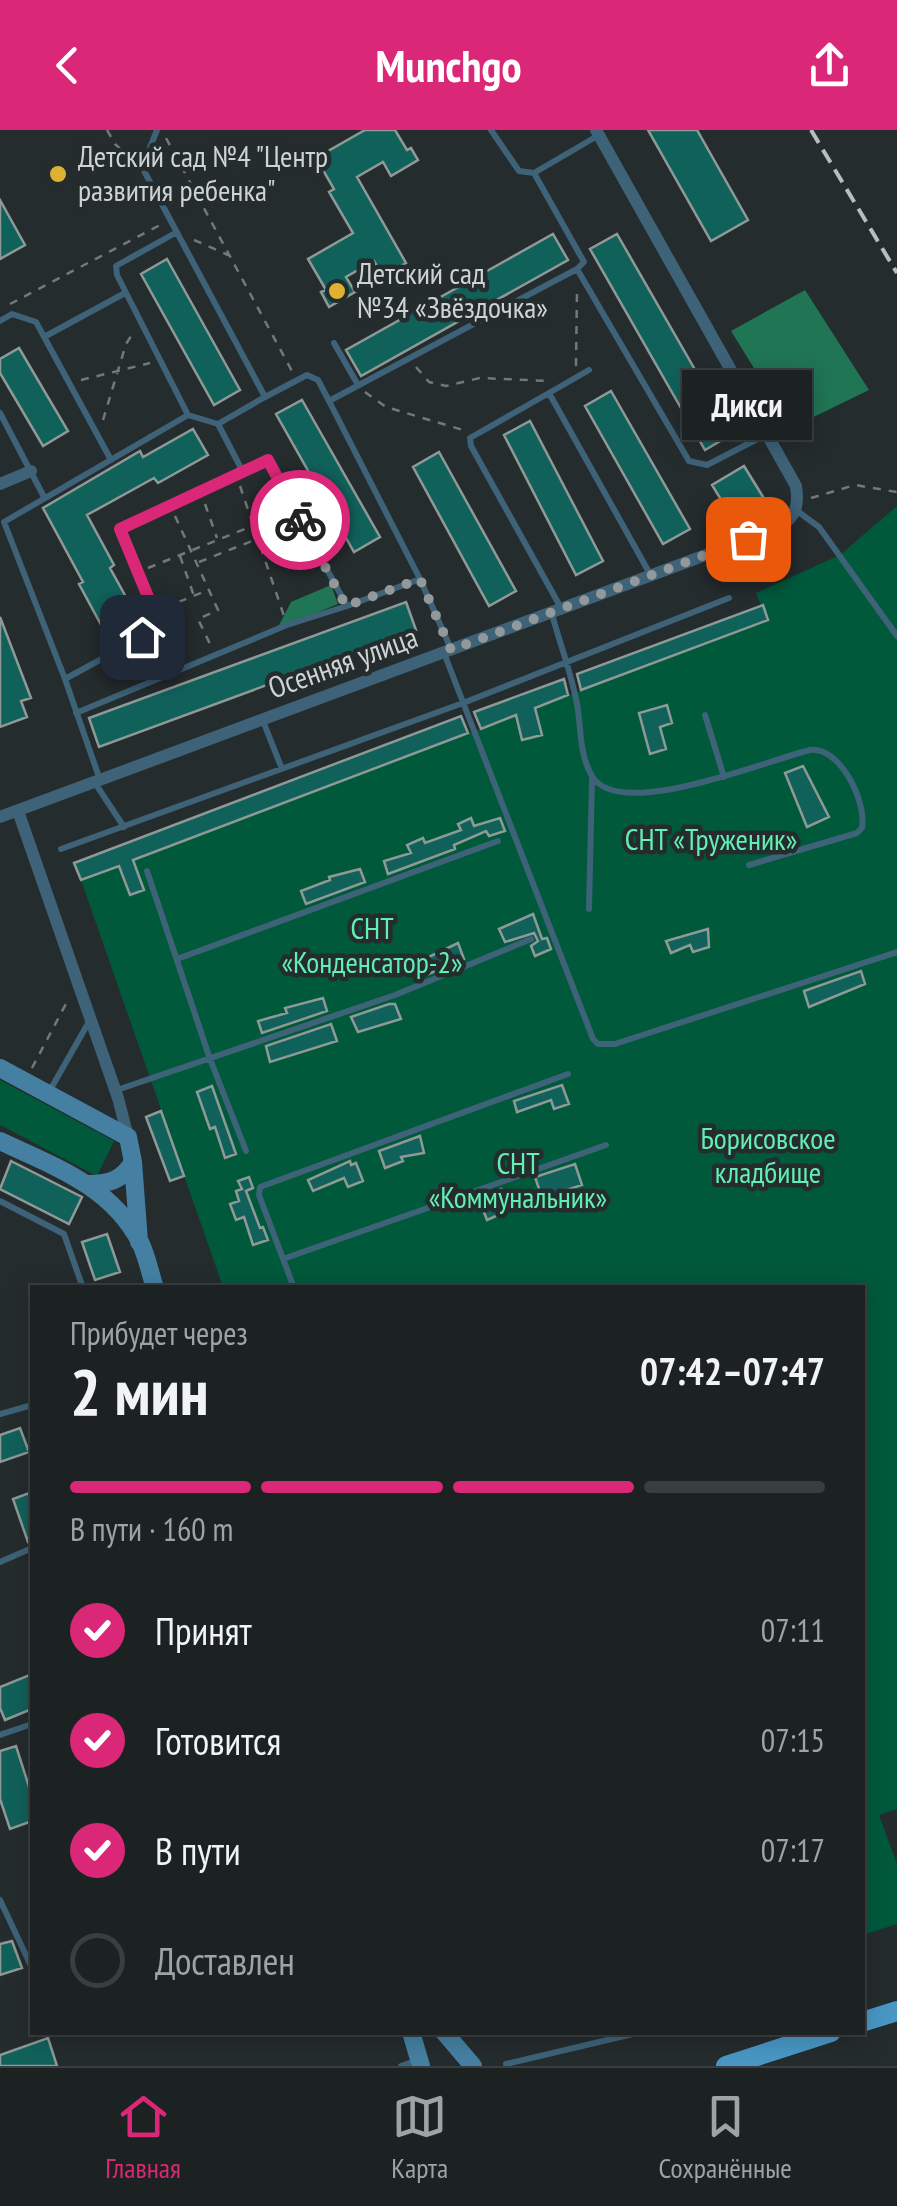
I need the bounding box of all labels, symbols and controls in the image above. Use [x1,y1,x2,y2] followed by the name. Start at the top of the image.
[375,36,522,94] text: Munchgo
[40,38,95,93] icon: back
[802,38,857,93] icon: share
[78,136,328,209] place label: Детский сад №4 "Центр развития ребенка"
[47,163,69,185] marker: Детский сад №4 "Центр развития ребенка"
[357,253,548,326] place label: Детский сад №34 «Звёздочка»
[326,280,348,302] marker: Детский сад №34 «Звёздочка»
[683,369,813,439] callout: Дикси
[711,384,783,426] text: Дикси
[250,470,350,570] courier
[273,493,328,548] icon: bike
[706,497,791,582] pin
[721,512,776,567] icon: bag
[100,595,185,680] pin
[115,610,170,665] icon: home
[263,617,422,707] street label: Осенняя улица
[625,819,797,858] park label: СНТ «Труженик»
[281,908,463,981] park label: СНТ «Конденсатор-2»
[700,1118,836,1191] park label: Борисовское кладбище
[429,1143,607,1216] park label: СНТ «Коммунальник»
[70,1312,248,1354] text: Прибудет через
[640,1346,825,1395] text: 07:42–07:47
[70,1349,209,1433] text: 2 мин
[70,1508,233,1550] text: В пути · 160 m
[70,1603,125,1658] icon: check
[155,1606,252,1655] text: Принят
[761,1609,825,1651] text: 07:11
[70,1713,125,1768] icon: check
[155,1716,281,1765] text: Готовится
[761,1719,825,1761] text: 07:15
[70,1823,125,1878] icon: check
[155,1826,241,1875] text: В пути
[761,1829,825,1871] text: 07:17
[155,1936,295,1985] text: Доставлен
[105,2089,181,2186] tab: Главная
[391,2089,448,2186] tab: Карта
[659,2089,792,2186] tab: Сохранённые

